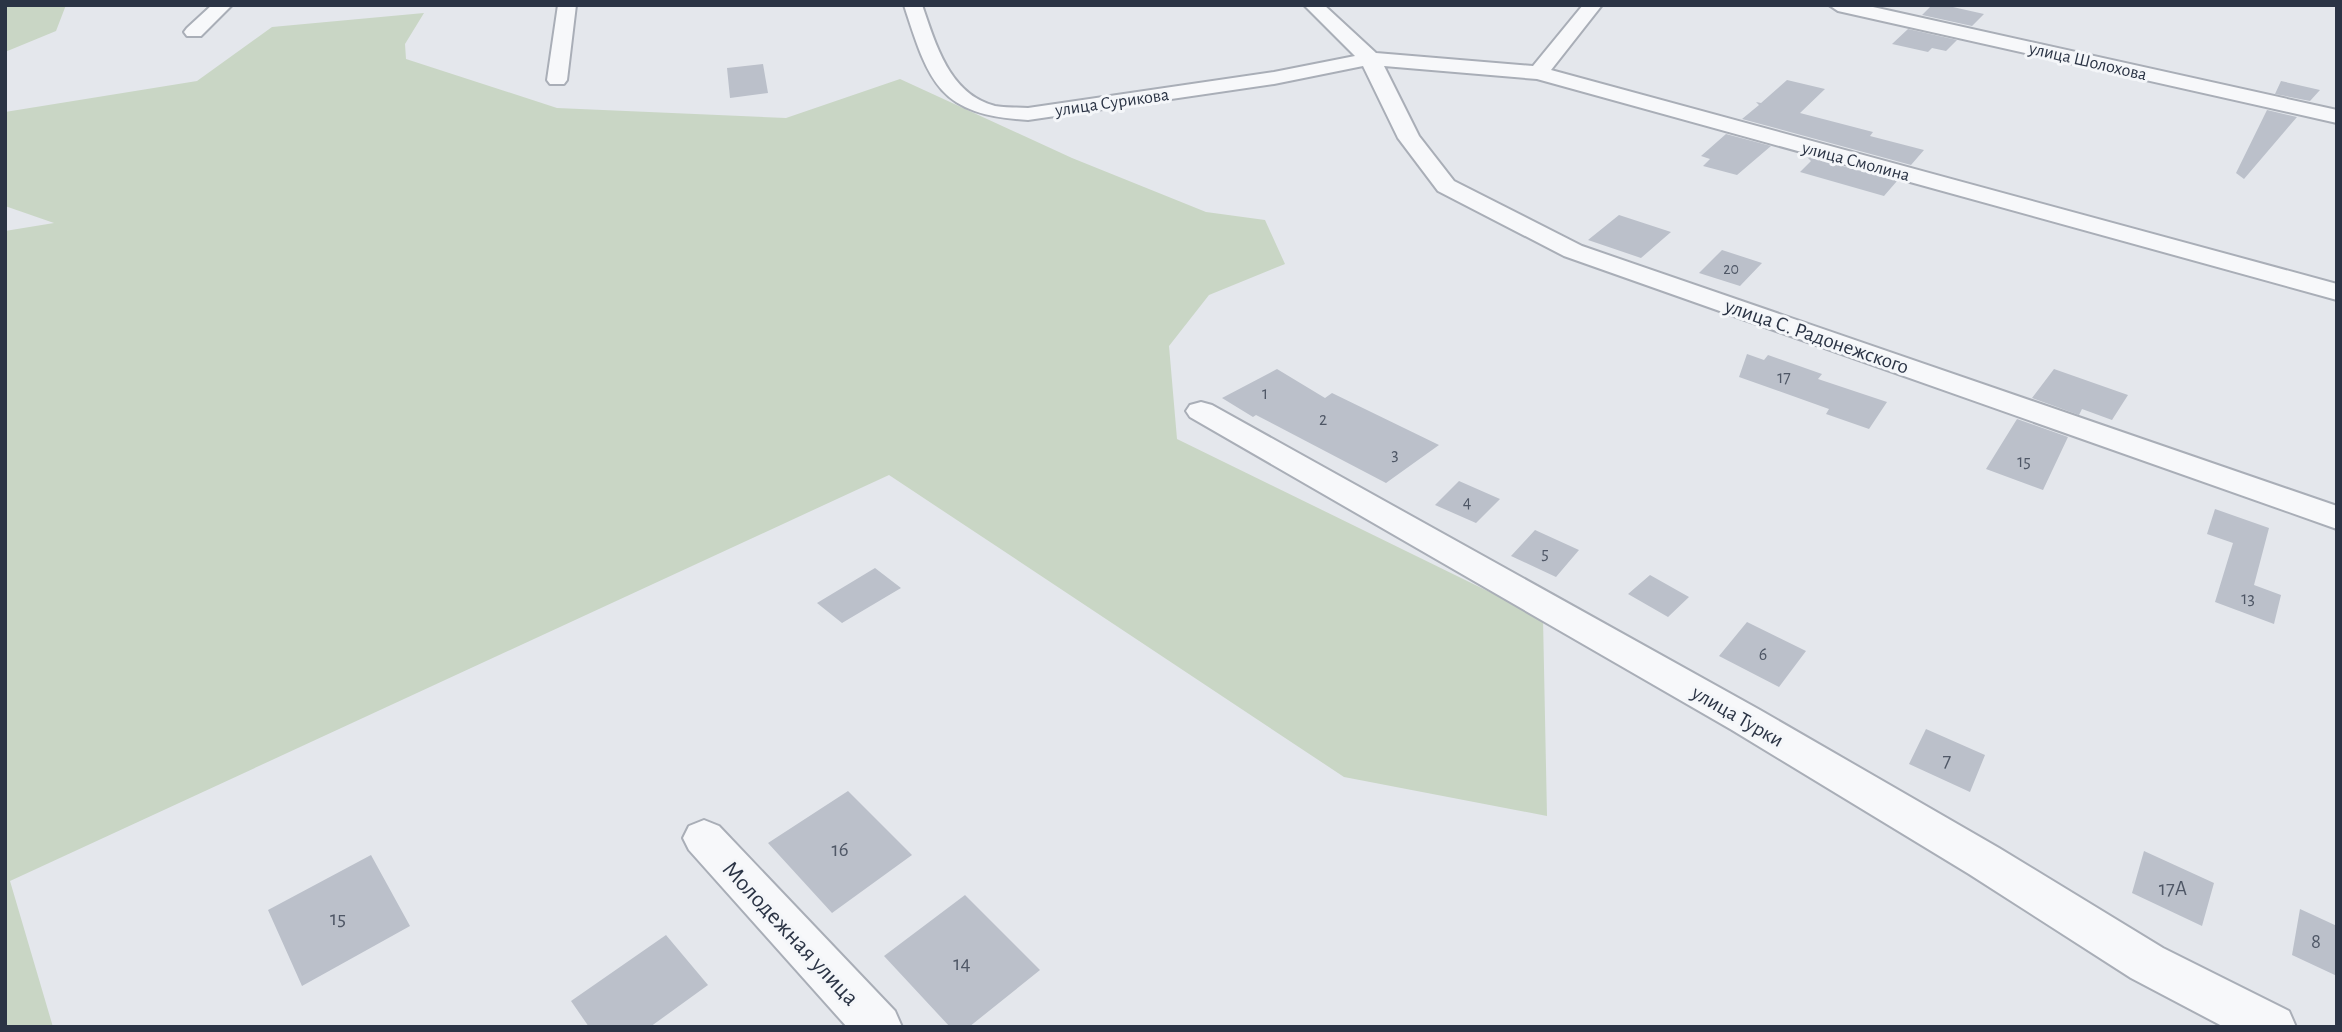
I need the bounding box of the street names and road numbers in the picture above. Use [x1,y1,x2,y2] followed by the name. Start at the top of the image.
[2026,39,2148,84] street label: улица Шолохова
[1053,86,1170,120] street label: улица Сурикова
[1799,139,1912,185] street label: улица Смолина
[1721,295,1911,378] street label: улица С. Радонежского
[1687,681,1787,751] street label: улица Турки
[718,857,863,1010] street label: Молодежная улица

